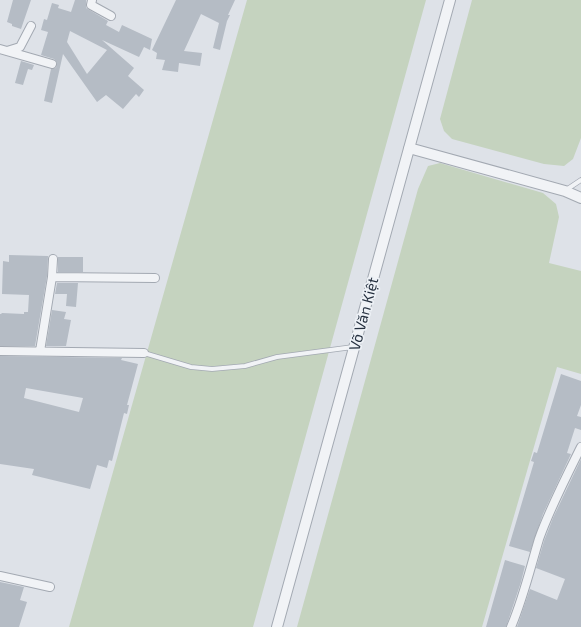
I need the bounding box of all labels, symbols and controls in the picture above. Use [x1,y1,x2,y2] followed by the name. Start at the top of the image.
[345,275,382,353] street label: Võ Văn Kiệt

